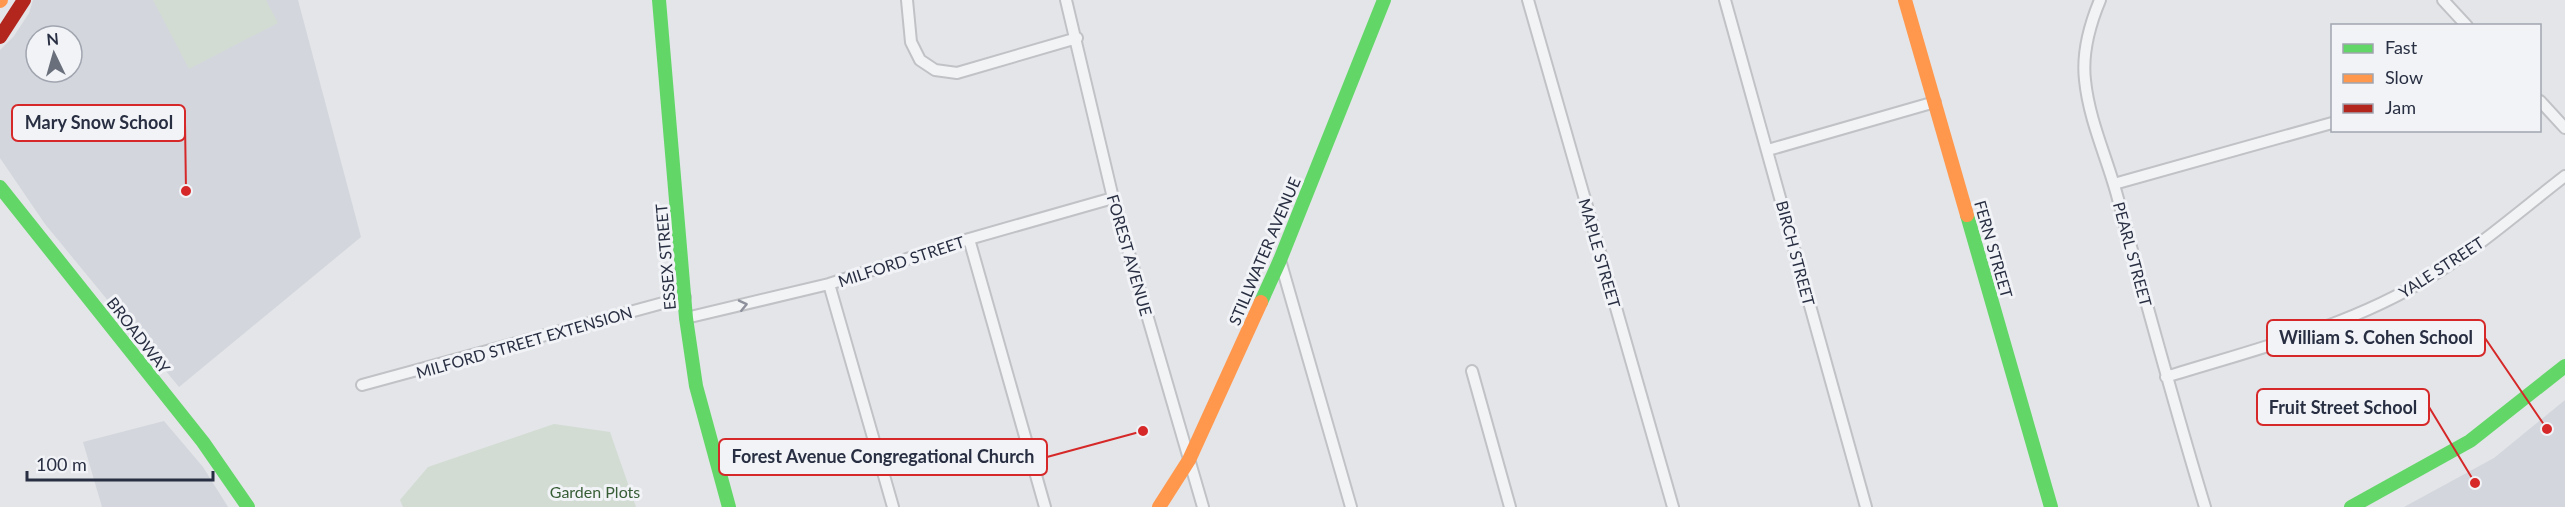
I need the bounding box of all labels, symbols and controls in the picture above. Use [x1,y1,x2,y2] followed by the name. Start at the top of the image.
[24,24,84,84] north arrow
[2331,24,2541,132] legend
[46,29,60,49] text: N
[2385,36,2418,58] text: Fast
[2385,66,2423,88] text: Slow
[2385,96,2416,118] text: Jam
[12,105,185,141] callout: Mary Snow School
[25,111,173,133] text: Mary Snow School
[1224,174,1304,328] street label: STILLWATER AVENUE
[1104,192,1156,318] street label: FOREST AVENUE
[1575,196,1625,310] street label: MAPLE STREET
[1773,198,1819,308] street label: BIRCH STREET
[1971,198,2017,301] street label: FERN STREET
[2110,200,2156,309] street label: PEARL STREET
[651,203,679,311] street label: ESSEX STREET
[835,231,967,290] street label: MILFORD STREET
[2395,232,2487,301] street label: YALE STREET
[103,293,175,377] street label: BROADWAY
[738,299,748,312] one-way arrow
[414,302,634,382] street label: MILFORD STREET EXTENSION
[2267,320,2485,356] callout: William S. Cohen School
[2279,326,2473,348] text: William S. Cohen School
[2257,389,2429,425] callout: Fruit Street School
[2269,396,2417,418] text: Fruit Street School
[719,439,1047,475] callout: Forest Avenue Congregational Church
[27,444,213,482] scale bar
[732,445,1034,467] text: Forest Avenue Congregational Church
[36,453,87,475] text: 100 m
[550,482,640,501] park label: Garden Plots

